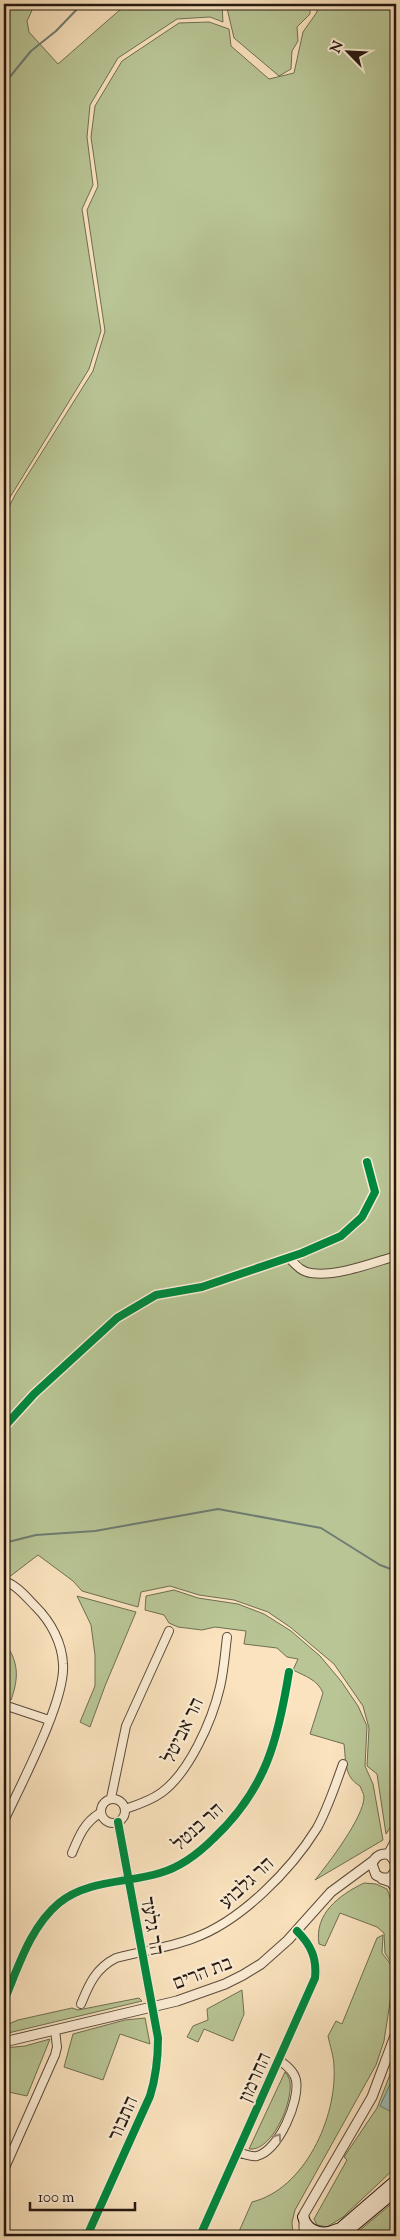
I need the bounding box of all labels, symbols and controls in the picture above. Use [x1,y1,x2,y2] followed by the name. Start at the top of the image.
[322,28,372,78] north arrow
[327,38,349,57] text: N
[156,1693,213,1769] street label: הר אביטל
[166,1797,231,1859] street label: הר בנטל
[214,1851,282,1917] street label: הר גלבוע
[131,1895,170,1958] street label: הר גלעד
[169,1950,237,1999] street label: בת הרים
[232,2048,280,2108] street label: החרמון
[102,2092,147,2146] street label: התבור
[272,2133,282,2142] one-way arrow
[30,2180,135,2212] scale bar
[38,2188,75,2209] text: 100 m

